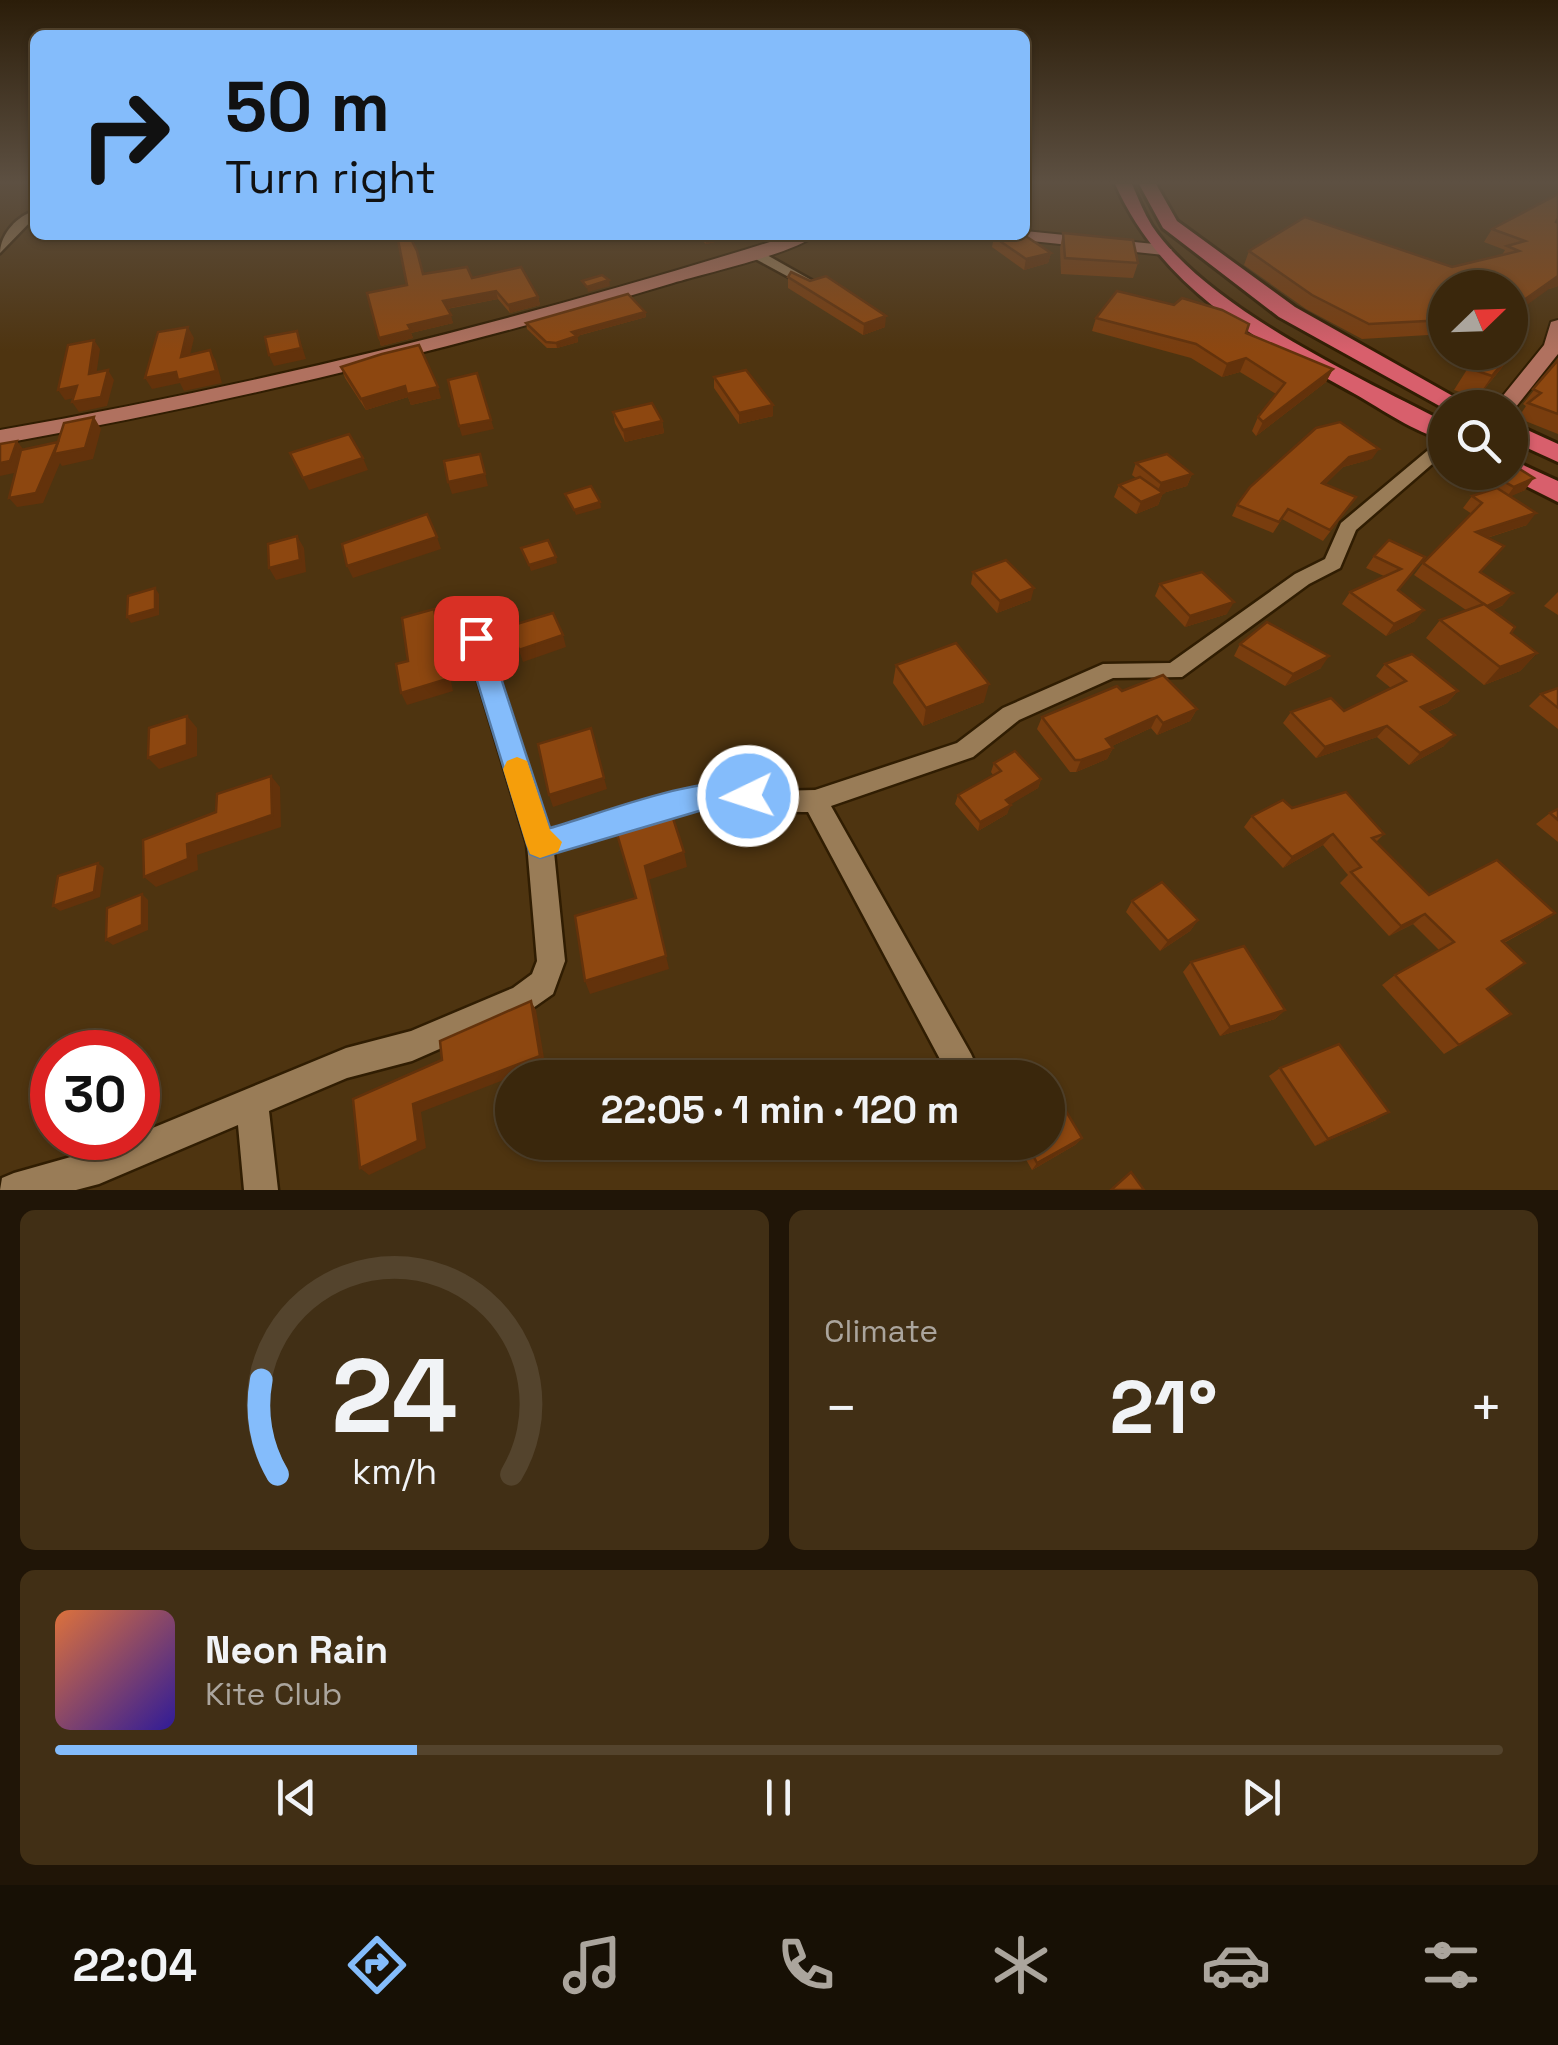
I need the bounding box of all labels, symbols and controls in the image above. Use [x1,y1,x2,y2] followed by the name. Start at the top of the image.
[225,62,390,151] text: 50 m
[60,70,190,200] icon: right
[225,149,436,206] text: Turn right
[1428,270,1528,370] north arrow
[1428,270,1528,490] map controls
[1428,390,1528,490] button: search
[434,596,519,681] pin
[449,611,504,666] icon: arrive
[696,744,800,848] position arrow
[30,1030,160,1160] speed limit sign: 30
[601,1086,959,1134] text: 22:05 · 1 min · 120 m
[824,1311,938,1351] text: Climate
[331,1330,458,1462] text: 24
[1109,1359,1218,1455] text: 21°
[824,1373,858,1443] text: −
[1469,1373,1503,1443] text: +
[352,1449,437,1494] text: km/h
[205,1626,388,1674] text: Neon Rain
[205,1674,342,1714] text: Kite Club
[269,1770,324,1825] icon: previous
[751,1770,806,1825] icon: pause
[1234,1770,1289,1825] icon: next
[342,1930,412,2000] icon: directions
[557,1930,627,2000] icon: music
[771,1930,841,2000] icon: phone
[986,1930,1056,2000] icon: climate
[1201,1930,1271,2000] icon: car
[1416,1930,1486,2000] icon: filters
[72,1937,197,1994] text: 22:04

